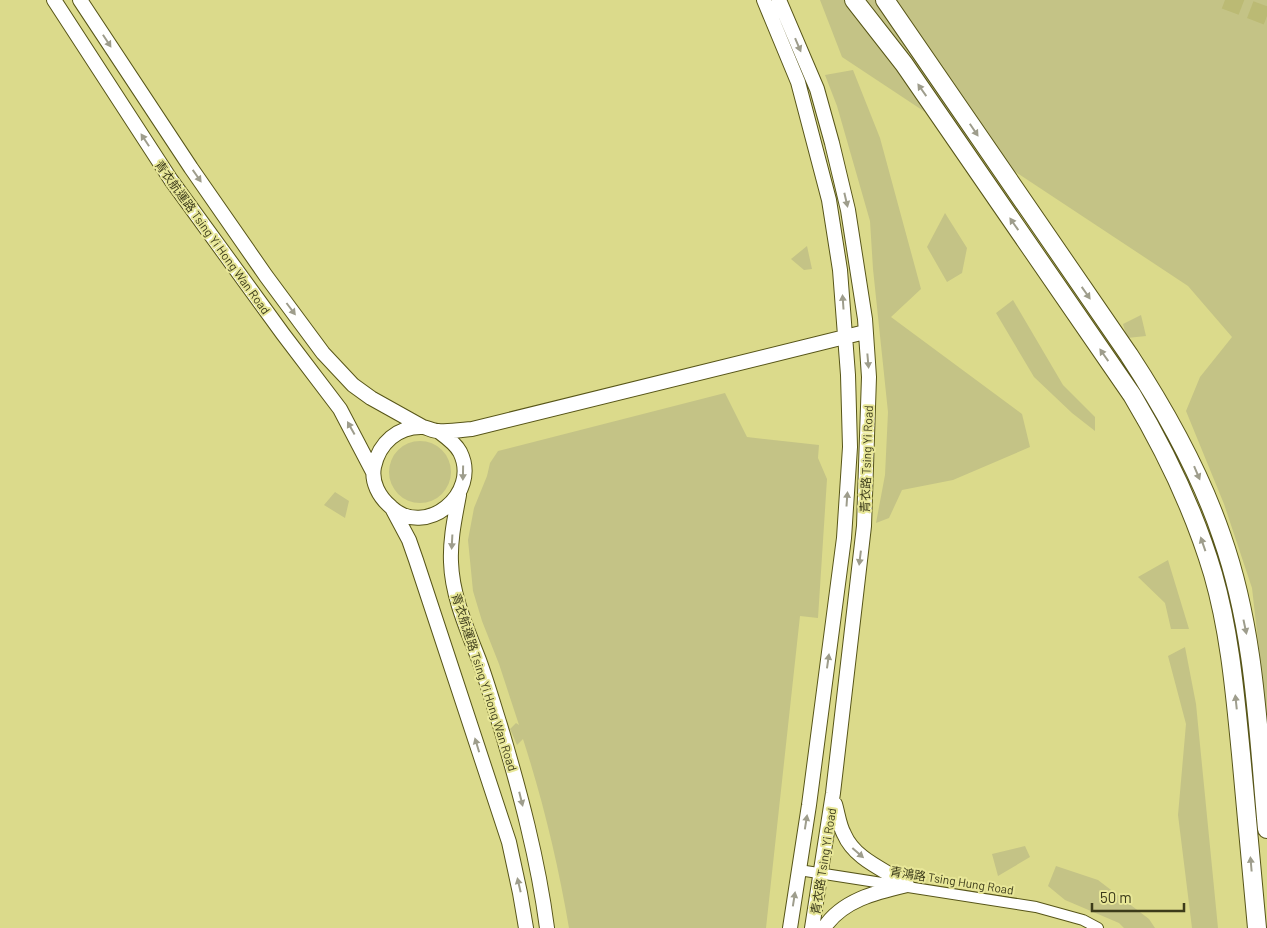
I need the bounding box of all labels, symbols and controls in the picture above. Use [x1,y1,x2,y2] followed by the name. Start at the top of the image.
[102,34,112,47] one-way arrow
[795,38,803,52] one-way arrow
[917,84,927,97] one-way arrow
[970,123,979,137] one-way arrow
[140,133,149,146] one-way arrow
[153,158,273,316] street label: 青衣航運路 Tsing Yi Hong Wan Road
[192,169,202,183] one-way arrow
[842,192,850,207] one-way arrow
[1009,217,1019,231] one-way arrow
[1081,286,1091,299] one-way arrow
[838,294,846,310] one-way arrow
[285,302,296,315] one-way arrow
[1099,348,1109,361] one-way arrow
[864,353,872,369] one-way arrow
[857,405,875,513] street label: 青衣路 Tsing Yi Road
[347,421,355,436] one-way arrow
[459,465,467,481] one-way arrow
[1193,466,1201,480] one-way arrow
[843,491,851,507] one-way arrow
[448,534,456,550] one-way arrow
[1199,536,1207,551] one-way arrow
[856,550,864,566] one-way arrow
[450,591,520,773] street label: 青衣航運路 Tsing Yi Hong Wan Road
[1241,620,1249,635] one-way arrow
[824,652,832,668] one-way arrow
[1232,694,1240,710] one-way arrow
[473,738,480,753] one-way arrow
[517,791,525,806] one-way arrow
[808,807,838,915] street label: 青衣路 Tsing Yi Road
[802,813,810,829] one-way arrow
[852,847,865,858] one-way arrow
[1247,856,1255,872] one-way arrow
[889,863,1015,897] street label: 青鴻路 Tsing Hung Road
[515,877,523,892] one-way arrow
[1092,880,1184,912] scale bar
[1100,888,1132,906] text: 50 m
[790,891,798,907] one-way arrow

